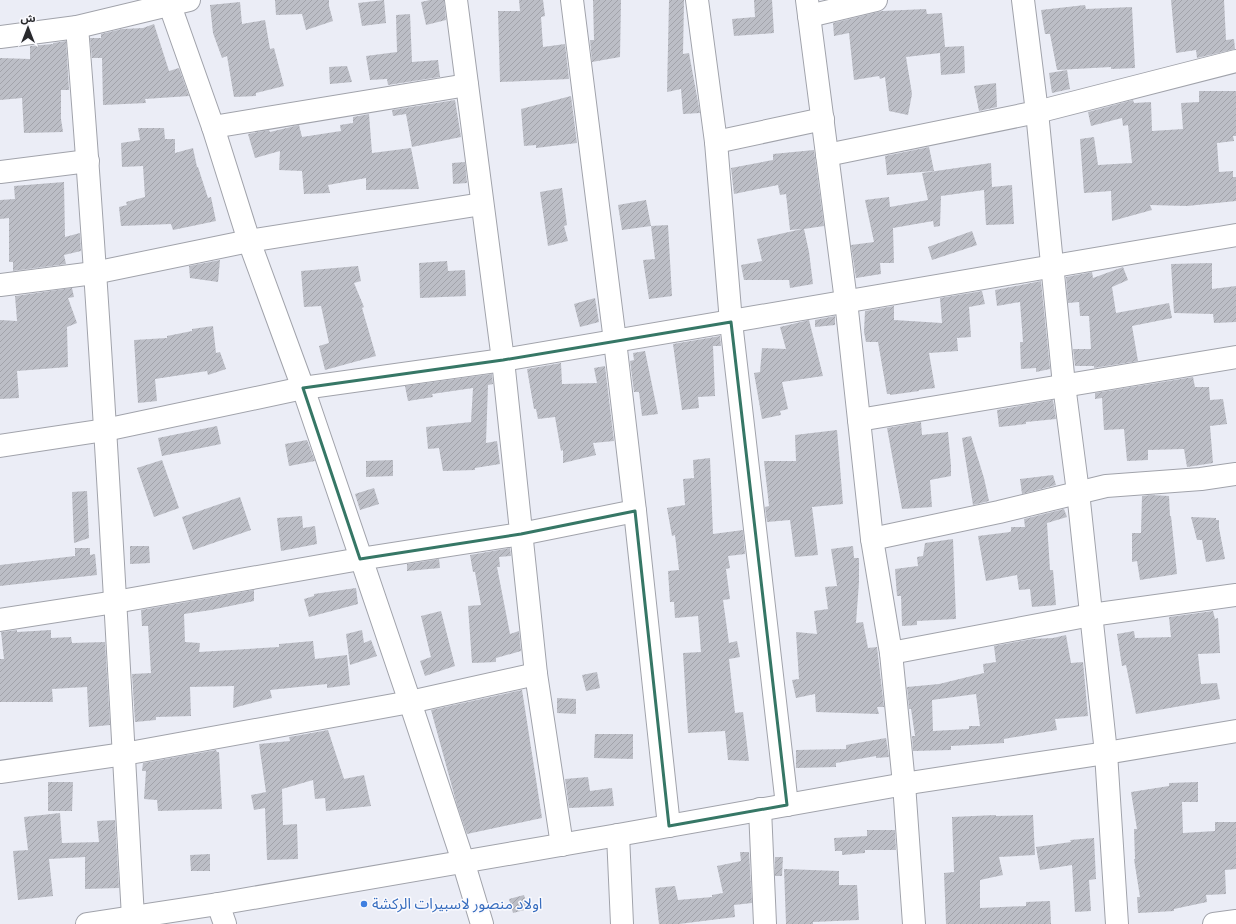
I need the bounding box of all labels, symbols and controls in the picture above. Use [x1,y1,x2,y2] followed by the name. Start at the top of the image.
[8,8,48,48] north arrow
[20,11,36,25] text: ش
[372,895,542,913] place label: اولاد منصور لاسبيرات الركشة
[359,899,369,909] marker: اولاد منصور لاسبيرات الركشة

